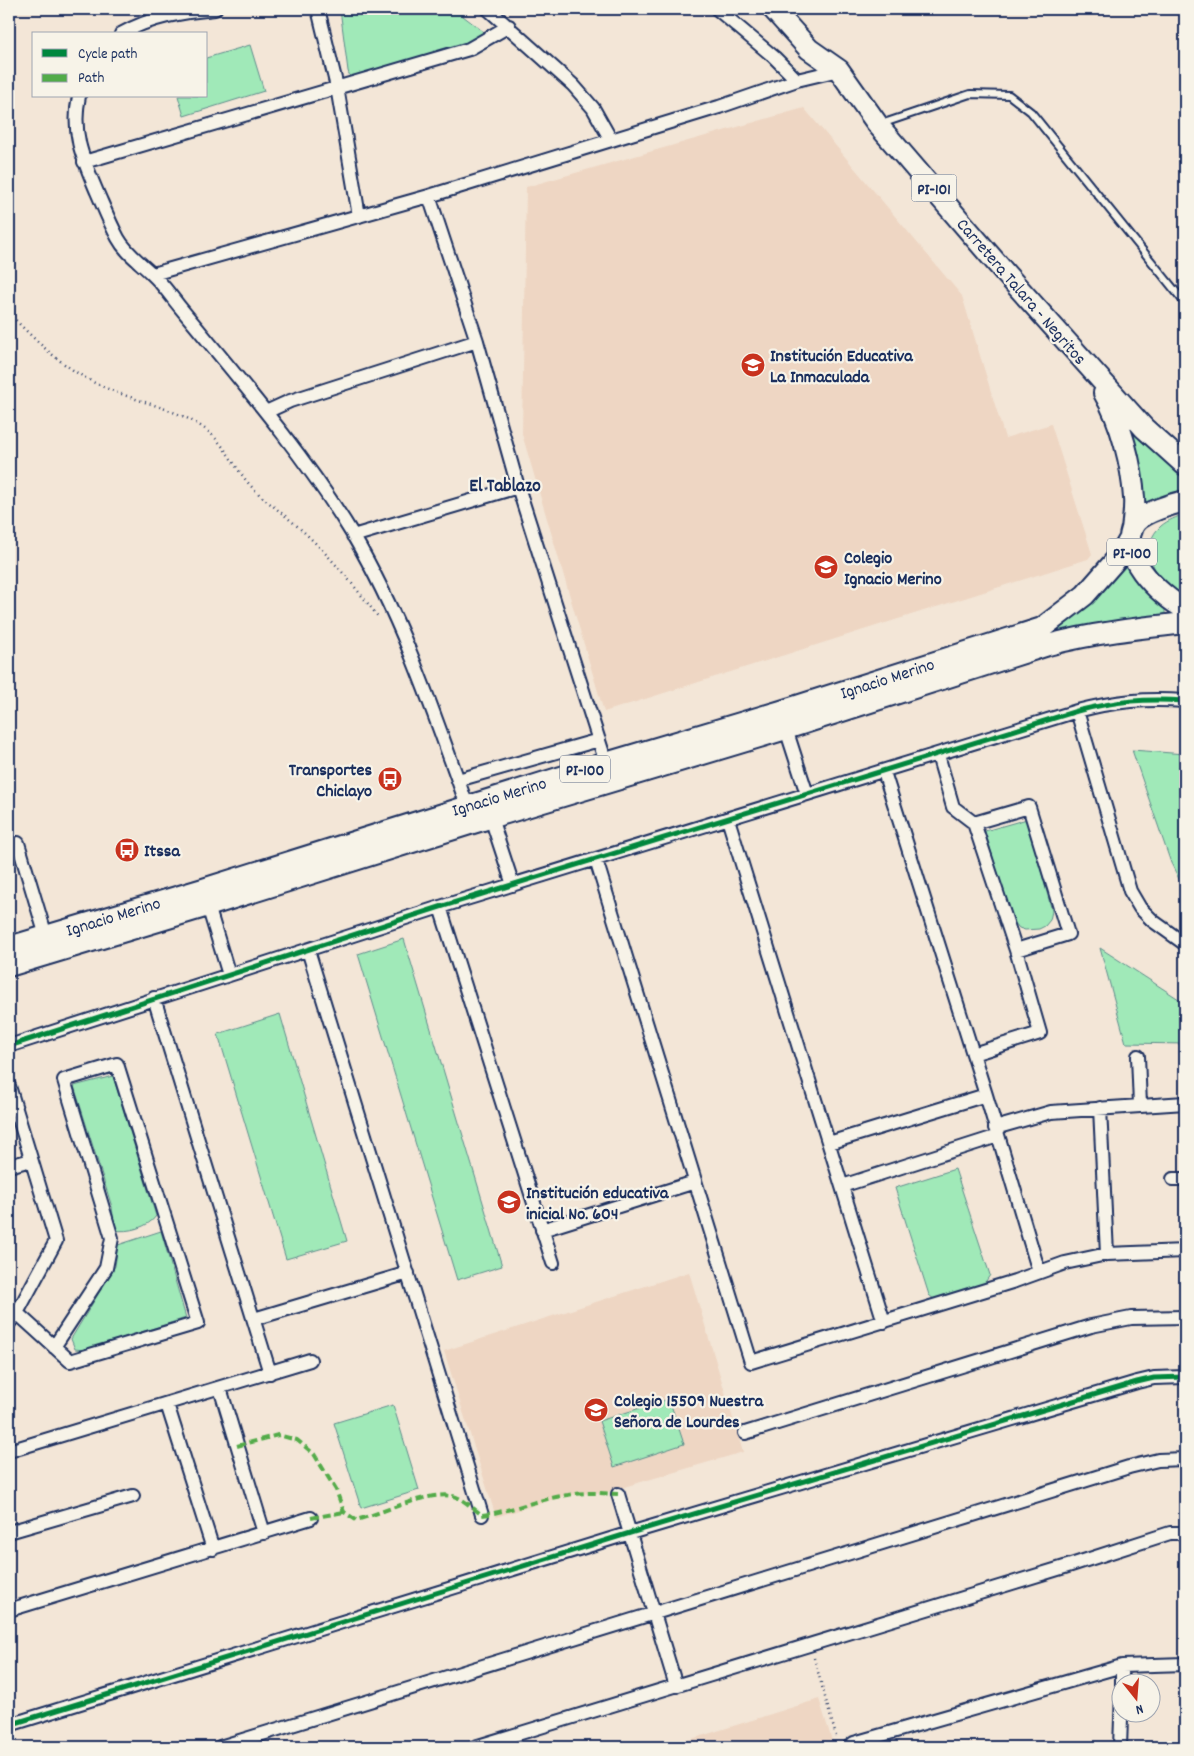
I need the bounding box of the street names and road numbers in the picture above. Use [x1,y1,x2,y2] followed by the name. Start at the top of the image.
[912,174,956,202] road number: PI-101
[949,214,1091,371] street label: Carretera Talara - Negritos
[1107,538,1157,566] road number: PI-100
[837,653,938,707] street label: Ignacio Merino
[560,756,610,782] road number: PI-100
[449,772,550,825] street label: Ignacio Merino
[63,892,164,945] street label: Ignacio Merino

